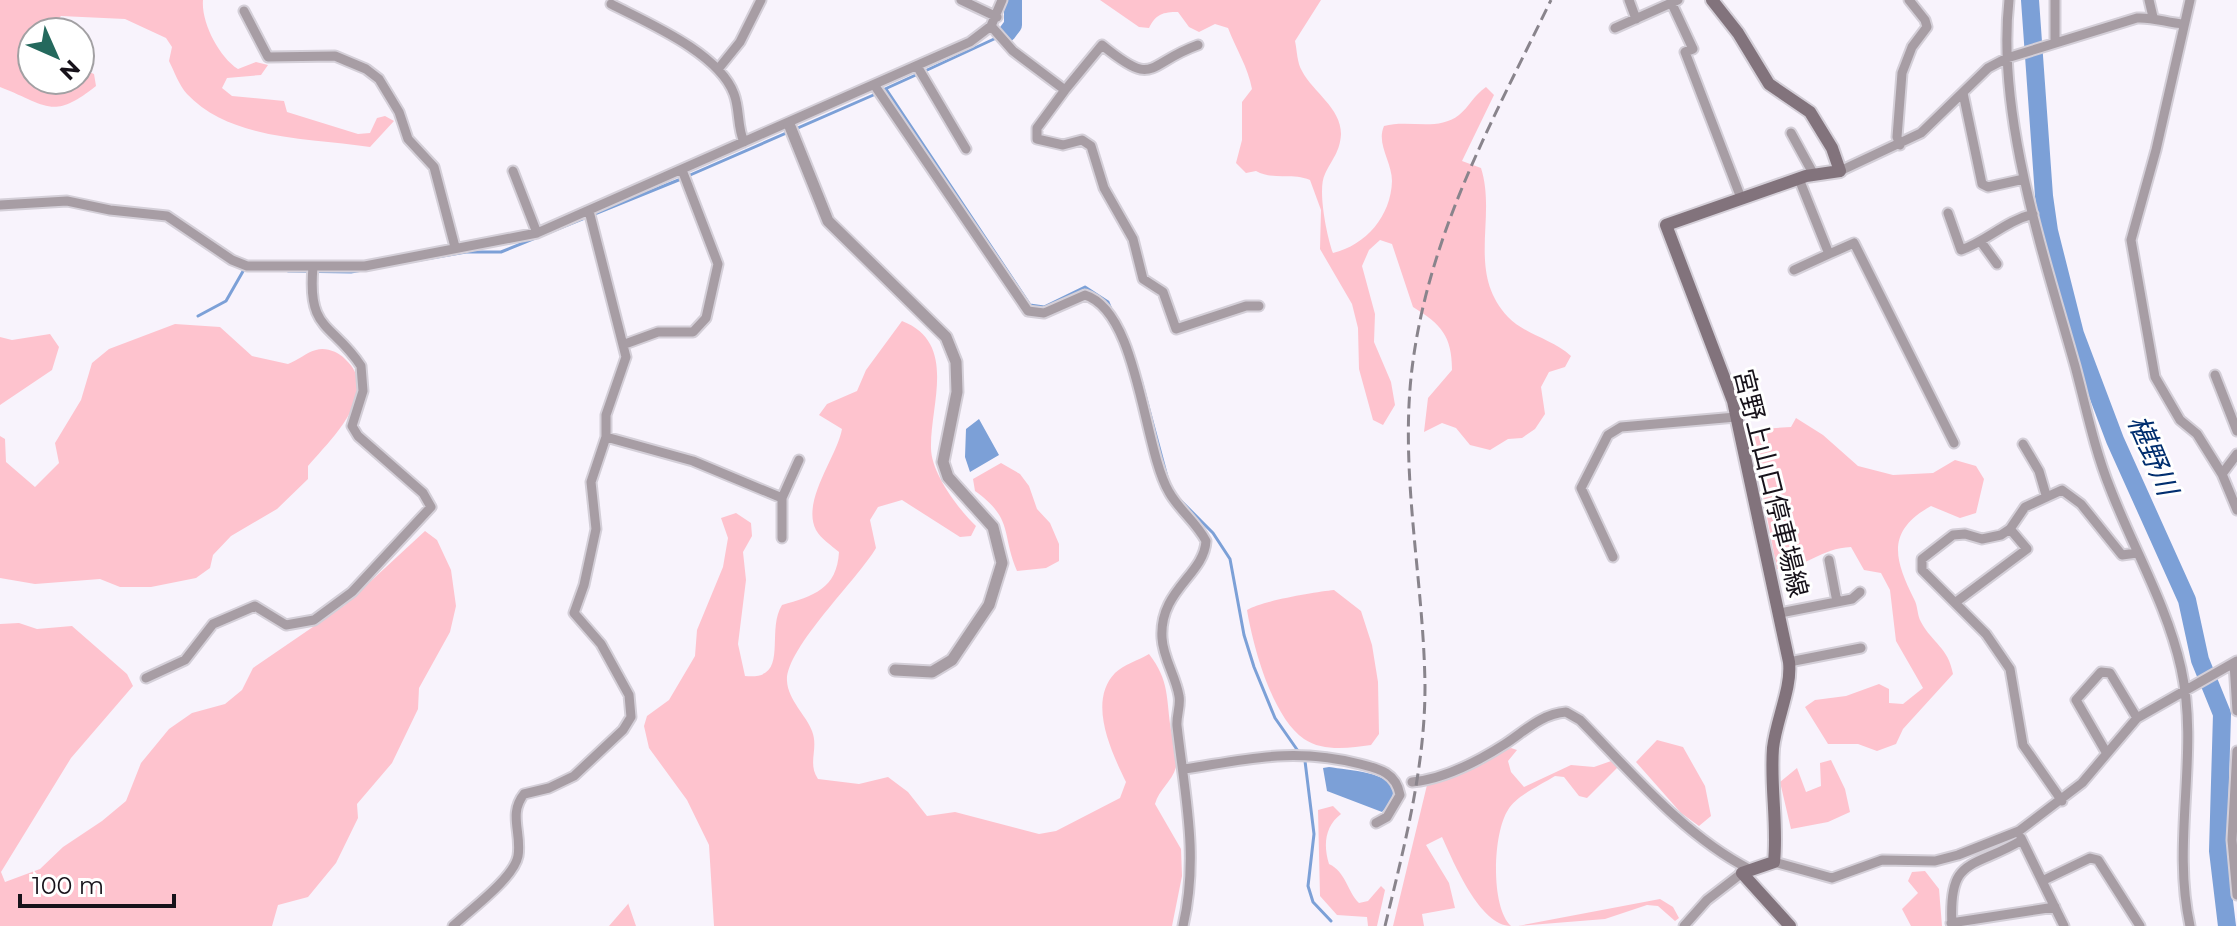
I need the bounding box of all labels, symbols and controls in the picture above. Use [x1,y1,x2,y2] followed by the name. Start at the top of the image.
[16,16,96,96] north arrow
[54,54,86,86] text: N
[1727,366,1815,600] street label: 宮野上山口停車場線
[2121,410,2186,503] water label: 椹野川
[20,858,174,908] scale bar
[32,871,104,900] text: 100 m

